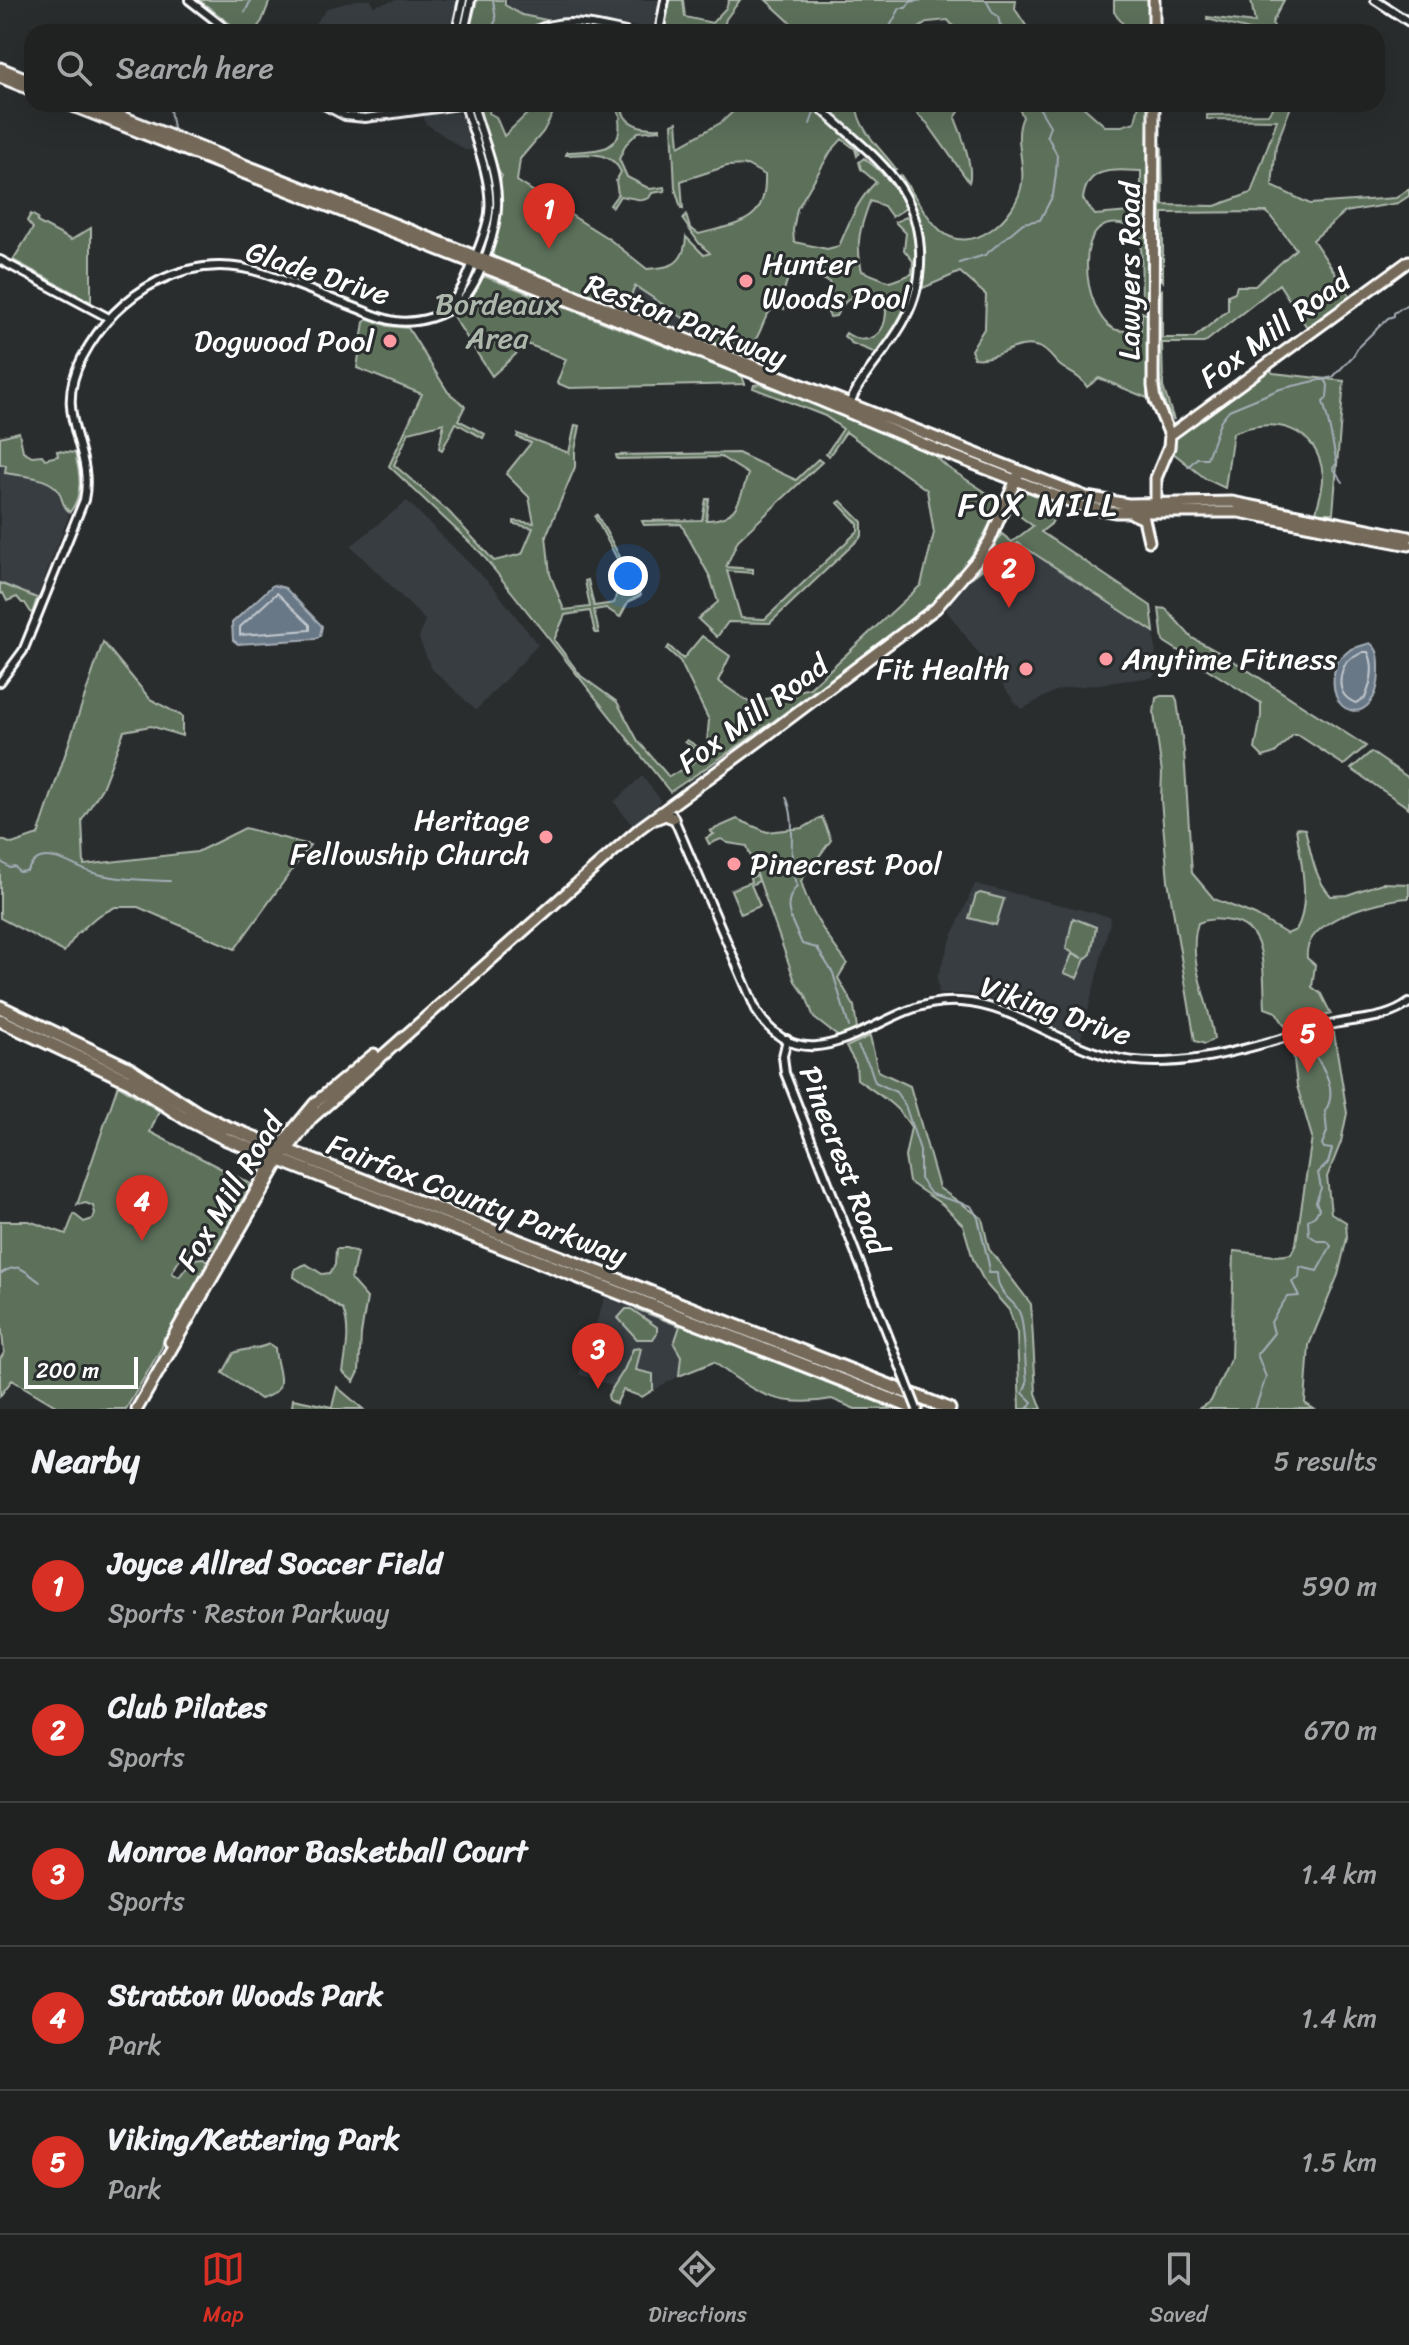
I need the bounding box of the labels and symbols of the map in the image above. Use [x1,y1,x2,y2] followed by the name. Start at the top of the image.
[1102,180,1156,360] street label: Lawyers Road
[523,183,575,249] pin: 1
[239,224,397,322] street label: Glade Drive
[762,237,910,325] place label: Hunter Woods Pool
[1187,254,1364,403] street label: Fox Mill Road
[577,258,795,384] street label: Reston Parkway
[737,272,755,290] marker: Hunter Woods Pool
[435,277,560,365] park label: Bordeaux Area
[194,314,375,368] place label: Dogwood Pool
[381,332,399,350] marker: Dogwood Pool
[958,475,1118,535] district label: FOX MILL
[983,542,1035,608] pin: 2
[608,556,648,596] your location
[1121,632,1337,686] place label: Anytime Fitness
[665,639,842,788] street label: Fox Mill Road
[876,642,1010,696] place label: Fit Health
[1097,650,1115,668] marker: Anytime Fitness
[1017,660,1035,678] marker: Fit Health
[290,793,530,881] place label: Heritage Fellowship Church
[537,828,555,846] marker: Heritage Fellowship Church
[750,837,942,891] place label: Pinecrest Pool
[725,855,743,873] marker: Pinecrest Pool
[973,960,1139,1062] street label: Viking Drive
[1282,1007,1334,1073] pin: 5
[783,1058,906,1265] street label: Pinecrest Road
[161,1100,300,1282] street label: Fox Mill Road
[319,1118,636,1282] street label: Fairfax County Parkway
[116,1175,168,1241] pin: 4
[572,1323,624,1389] pin: 3
[24,1353,138,1389] scale bar

